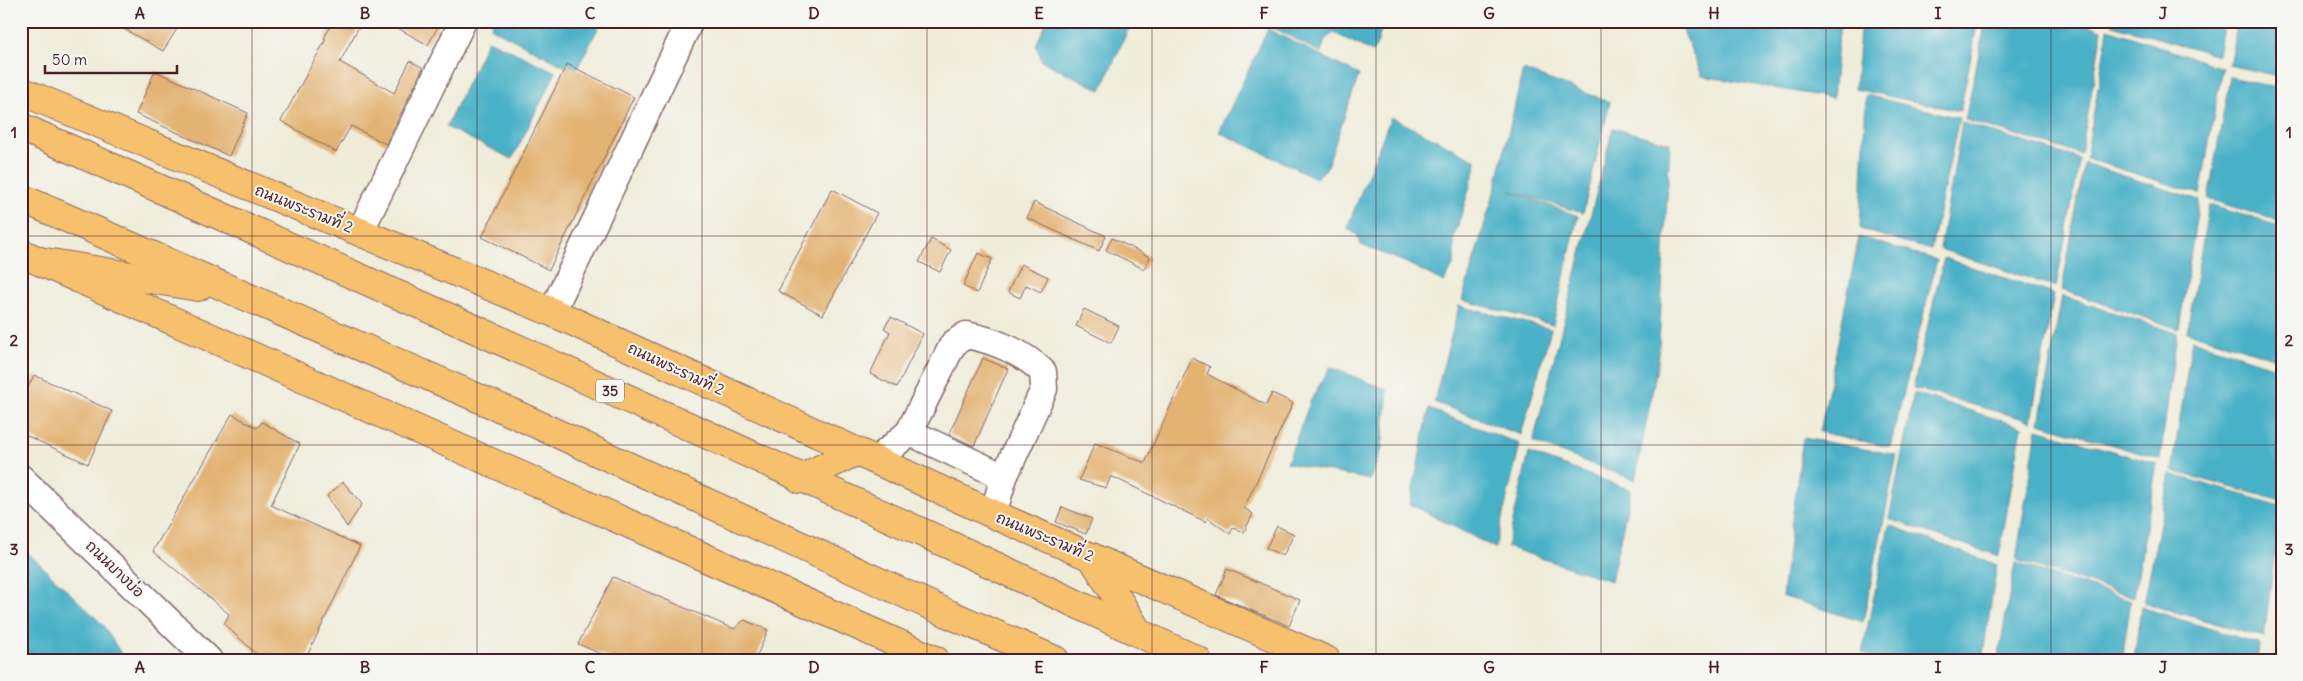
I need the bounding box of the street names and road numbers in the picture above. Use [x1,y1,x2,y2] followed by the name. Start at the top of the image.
[252,177,358,237] street label: ถนนพระรามที่ 2
[625,334,729,399] street label: ถนนพระรามที่ 2
[596,380,624,402] road number: 35
[994,504,1098,566] street label: ถนนพระรามที่ 2
[82,536,149,601] street label: ถนนบางบ่อ

